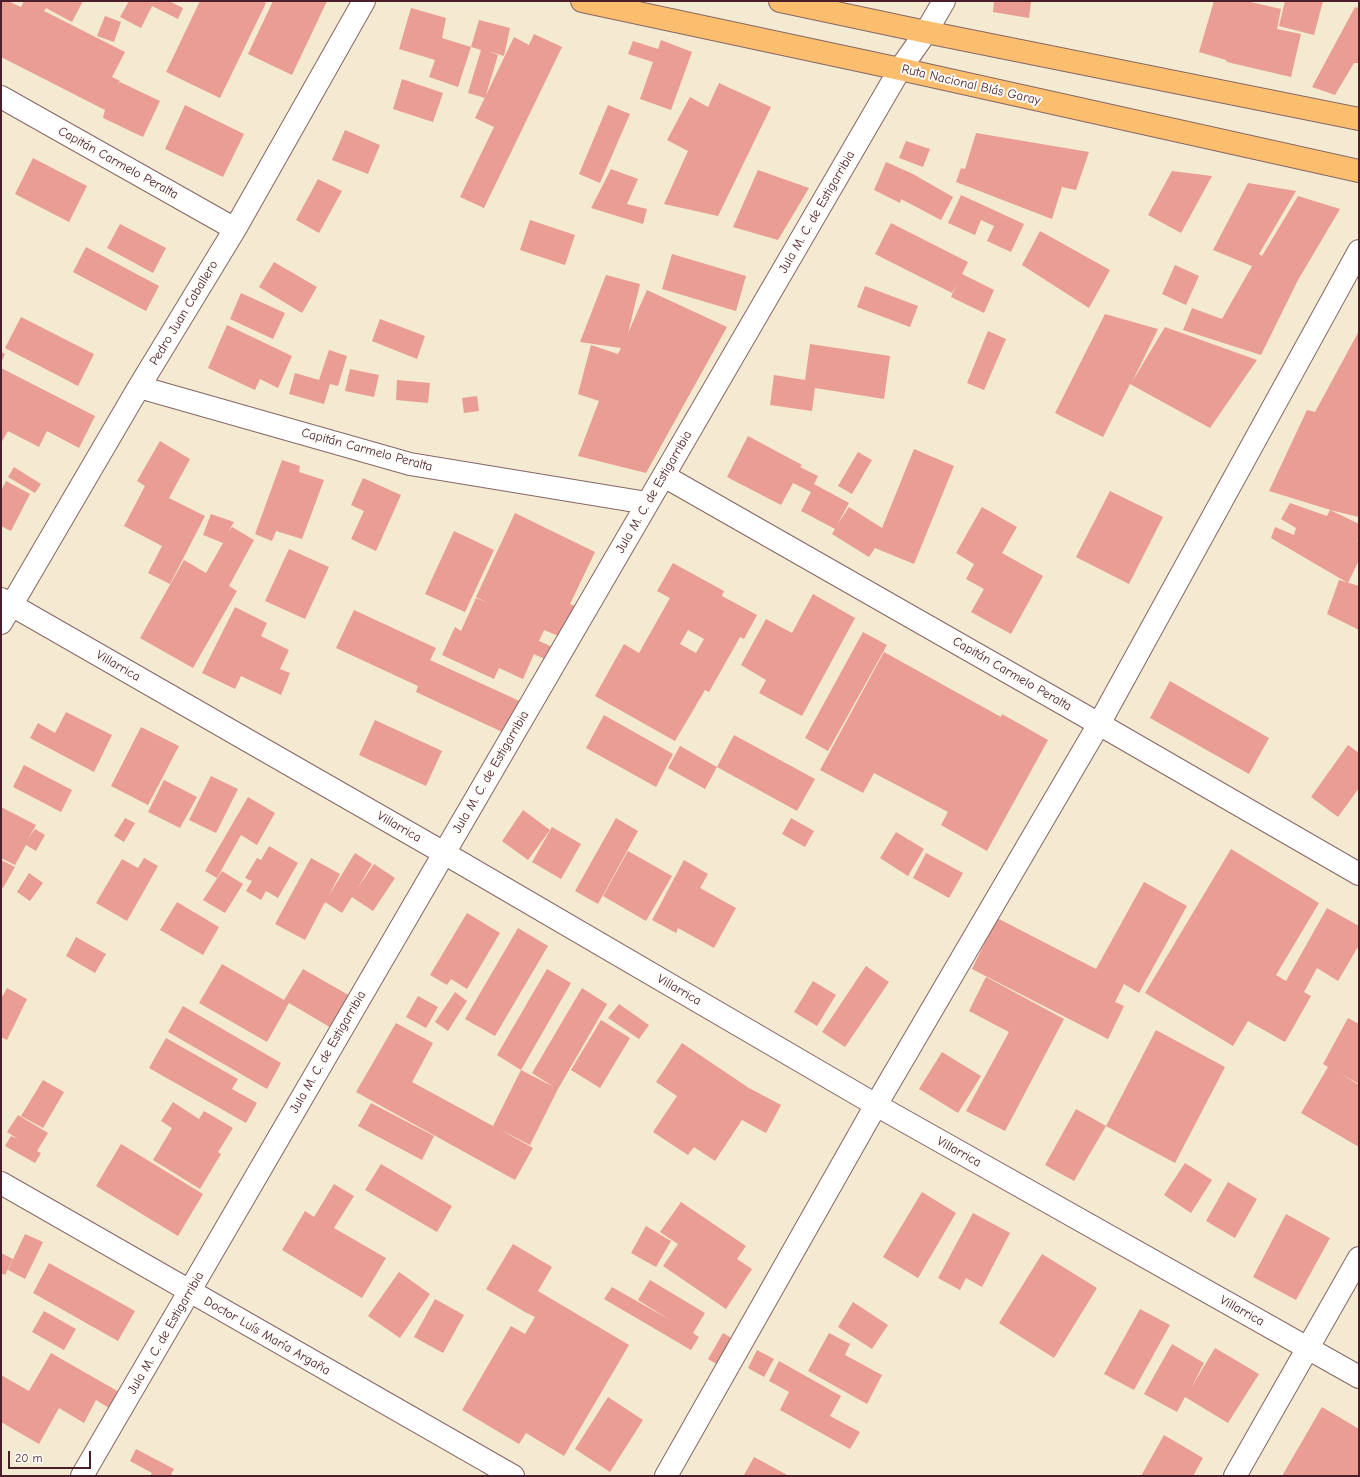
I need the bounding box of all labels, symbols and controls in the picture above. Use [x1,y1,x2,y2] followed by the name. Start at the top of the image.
[900,61,1042,109] street label: Ruta Nacional Blás Garay
[55,123,181,203] street label: Capitán Carmelo Peralta
[775,148,859,276] street label: Jula M. C. de Estigarribia
[147,258,221,368] street label: Pedro Juan Caballero
[300,425,434,475] street label: Capitán Carmelo Peralta
[612,428,696,556] street label: Jula M. C. de Estigarribia
[950,633,1074,715] street label: Capitán Carmelo Peralta
[93,647,143,685] street label: Villarrica
[449,708,533,836] street label: Jula M. C. de Estigarribia
[374,808,424,846] street label: Villarrica
[654,971,704,1009] street label: Villarrica
[286,988,370,1116] street label: Jula M. C. de Estigarribia
[934,1133,984,1171] street label: Villarrica
[124,1269,208,1397] street label: Jula M. C. de Estigarribia
[1217,1292,1267,1330] street label: Villarrica
[201,1293,333,1379] street label: Doctor Luís María Argaña
[10,1443,93,1469] scale bar
[15,1451,43,1465] text: 20 m

